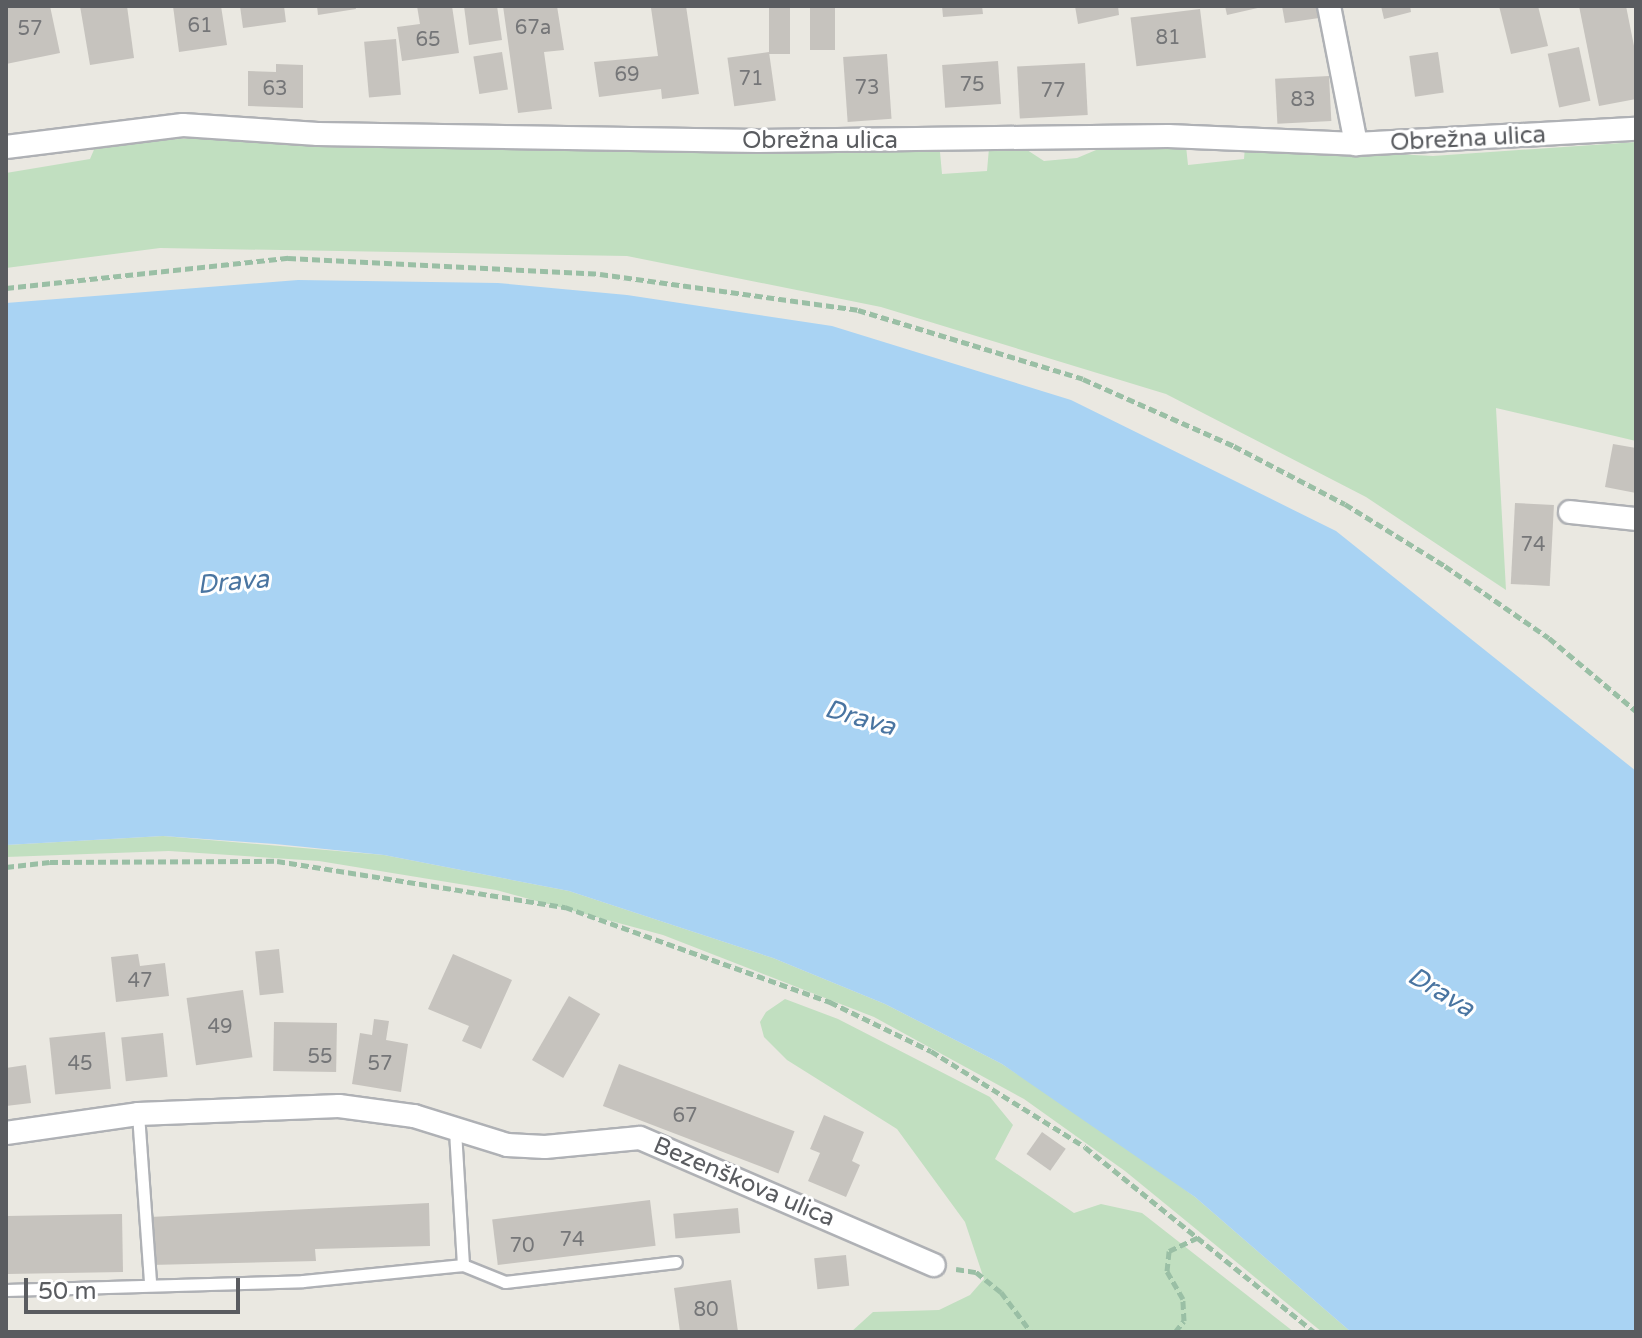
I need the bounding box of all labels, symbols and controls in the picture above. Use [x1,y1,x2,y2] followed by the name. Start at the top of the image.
[187,14,213,38] house number: 61
[515,16,551,40] house number: 67a
[17,17,43,41] house number: 57
[1155,26,1181,50] house number: 81
[415,28,441,52] house number: 65
[614,63,640,87] house number: 69
[738,67,764,91] house number: 71
[959,73,985,97] house number: 75
[854,76,880,100] house number: 73
[262,77,288,101] house number: 63
[1040,79,1066,103] house number: 77
[1290,88,1316,112] house number: 83
[1389,121,1547,157] street label: Obrežna ulica
[742,127,898,155] street label: Obrežna ulica
[1520,533,1546,557] house number: 74
[196,563,270,601] water label: Drava
[821,693,899,743] water label: Drava
[1402,960,1480,1024] water label: Drava
[127,969,153,993] house number: 47
[207,1015,233,1039] house number: 49
[307,1045,333,1069] house number: 55
[67,1052,93,1076] house number: 45
[367,1052,393,1076] house number: 57
[672,1104,698,1128] house number: 67
[649,1131,839,1233] street label: Bezenškova ulica
[559,1228,585,1252] house number: 74
[509,1234,535,1258] house number: 70
[28,1262,244,1312] scale bar
[38,1277,96,1306] text: 50 m
[693,1298,719,1322] house number: 80

